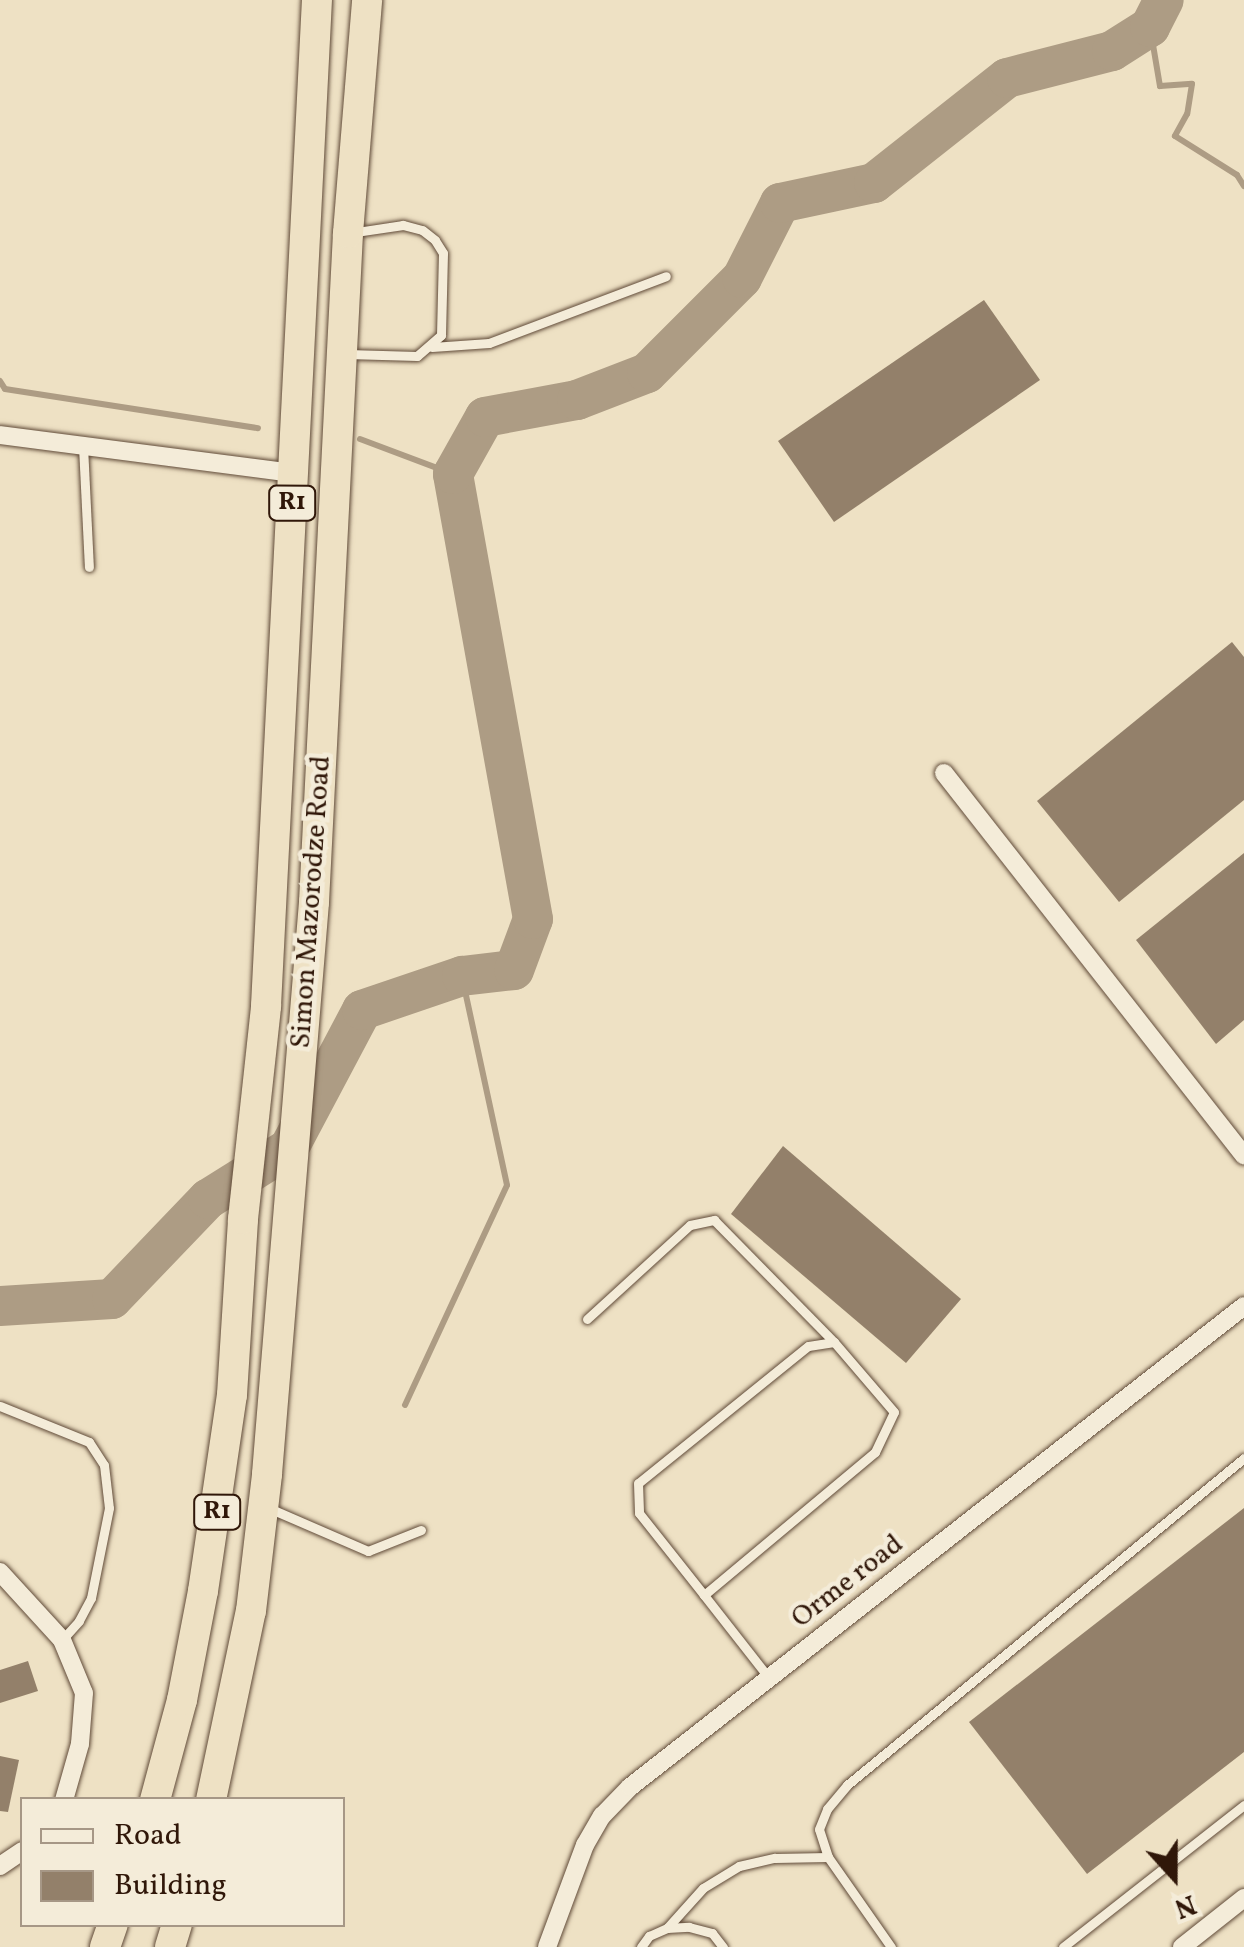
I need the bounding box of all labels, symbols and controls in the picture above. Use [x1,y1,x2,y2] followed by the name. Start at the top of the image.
[267,483,317,523] road number: R1
[285,755,339,1049] street label: Simon Mazorodze Road
[192,1492,242,1532] road number: R1
[786,1528,910,1636] street label: Orme road
[20,1797,345,1927] legend
[114,1815,182,1857] text: Road
[1124,1827,1224,1927] north arrow
[114,1865,227,1907] text: Building
[1168,1884,1201,1927] text: N

